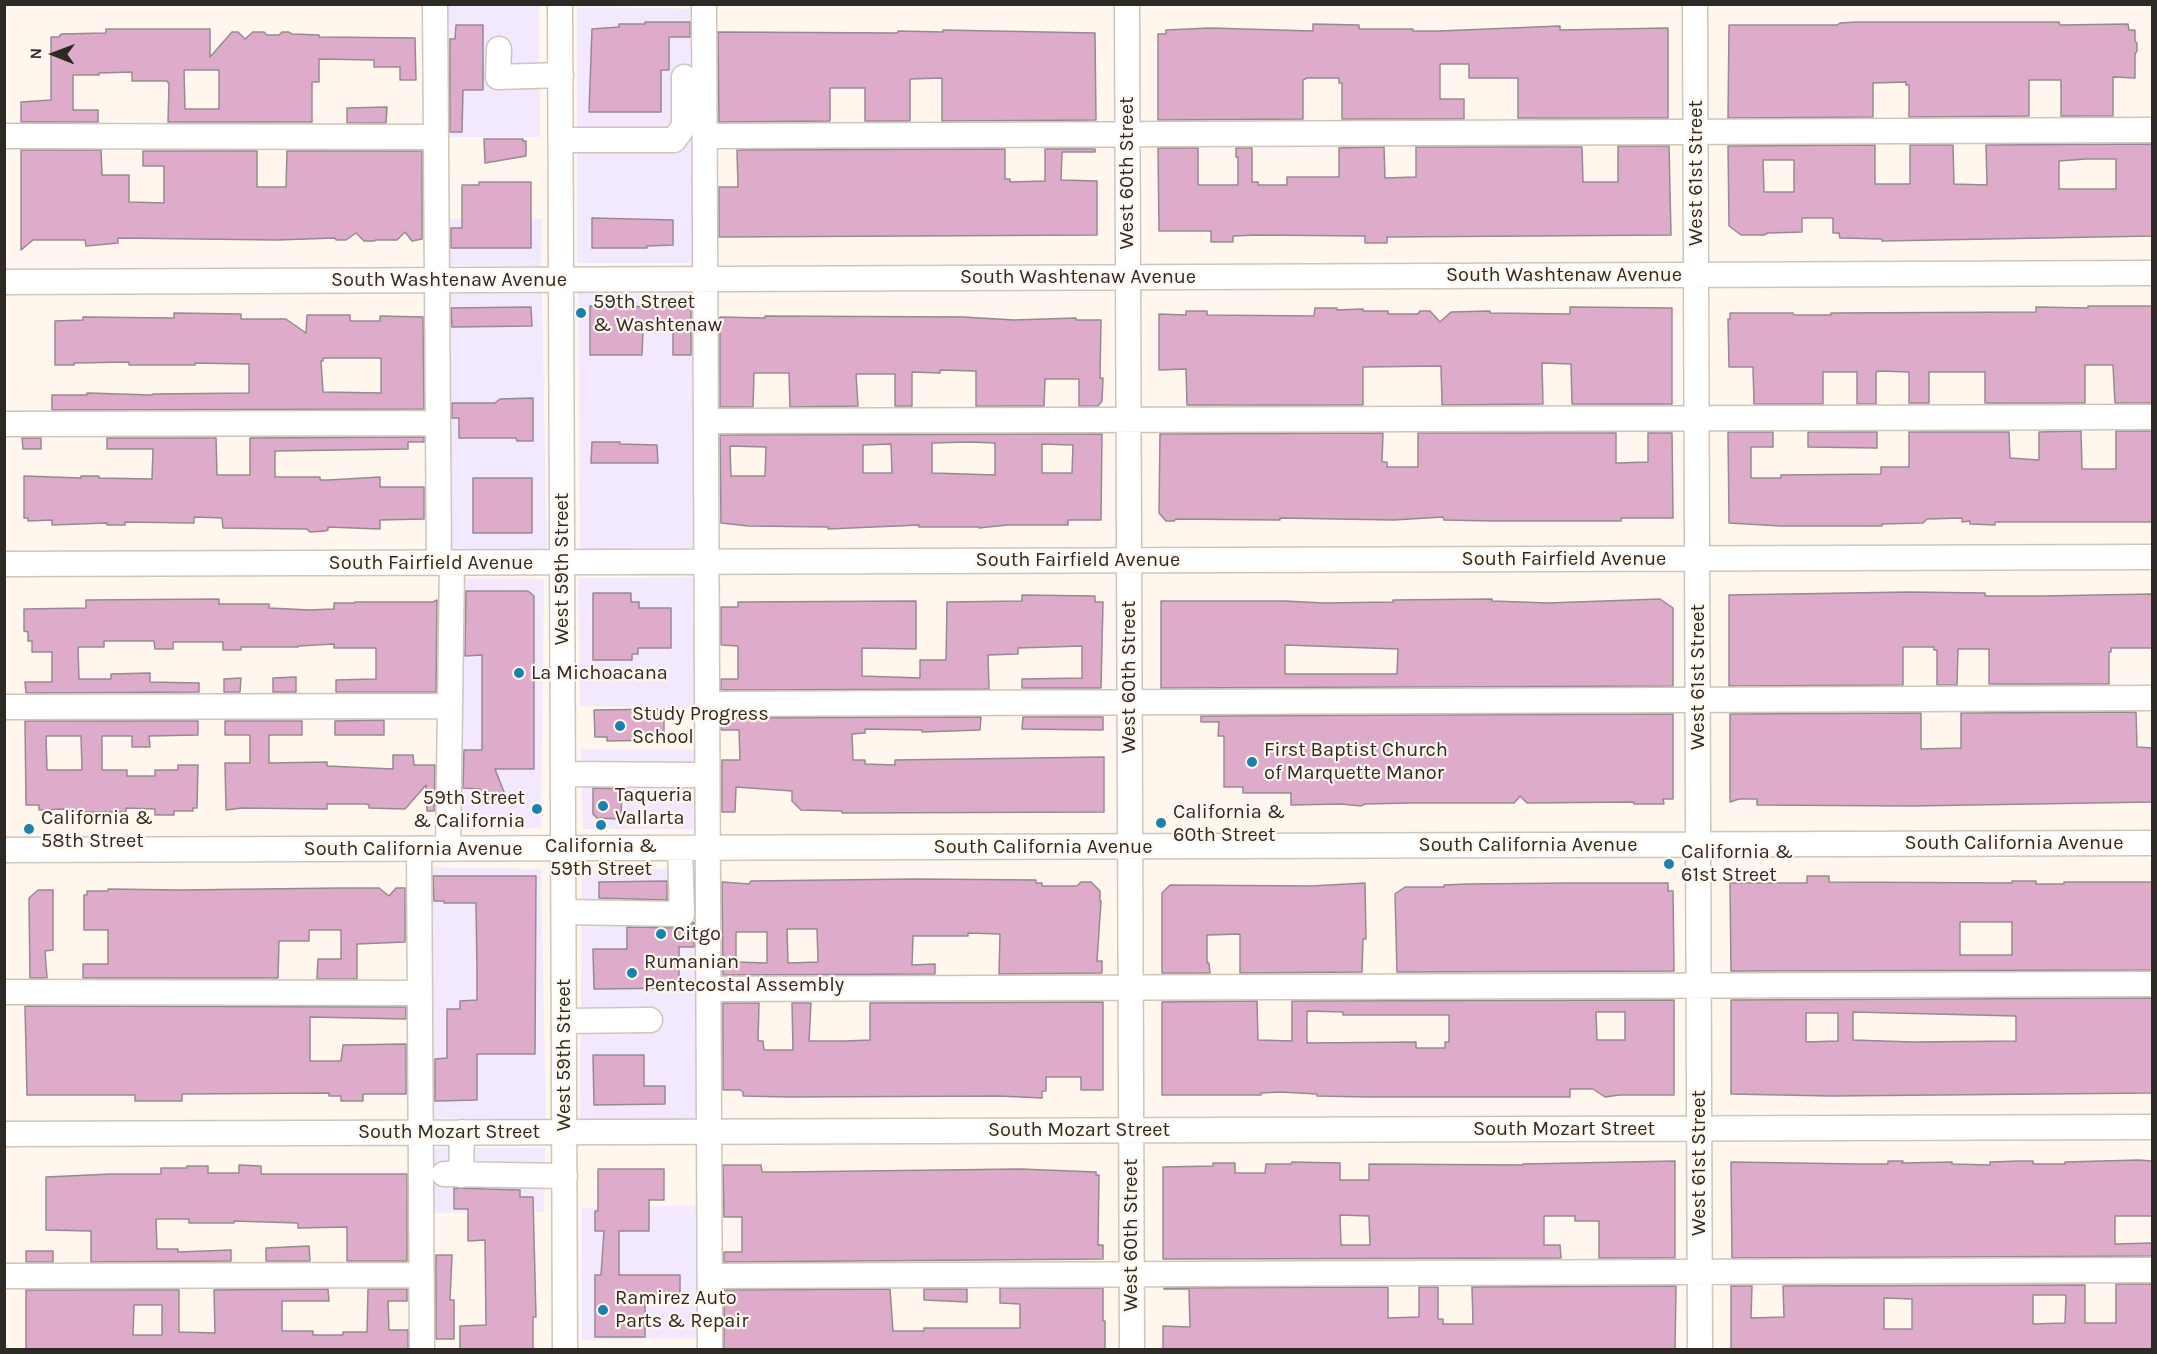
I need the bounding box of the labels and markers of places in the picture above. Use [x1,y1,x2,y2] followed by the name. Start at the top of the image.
[593,290,722,337] place label: 59th Street & Washtenaw
[574,306,588,320] marker: 59th Street & Washtenaw
[531,661,668,685] place label: La Michoacana
[512,666,526,680] marker: La Michoacana
[632,702,769,749] place label: Study Progress School
[613,719,627,733] marker: Study Progress School
[1264,738,1448,785] place label: First Baptist Church of Marquette Manor
[1245,755,1259,769] marker: First Baptist Church of Marquette Manor
[615,783,693,830] place label: Taqueria Vallarta
[413,786,525,833] place label: 59th Street & California
[596,799,610,813] marker: Taqueria Vallarta
[1173,800,1285,847] place label: California & 60th Street
[530,802,544,816] marker: 59th Street & California
[41,806,153,853] place label: California & 58th Street
[1154,816,1168,830] marker: California & 60th Street
[594,818,608,832] marker: California & 59th Street
[22,822,36,836] marker: California & 58th Street
[545,834,657,881] place label: California & 59th Street
[1681,840,1793,887] place label: California & 61st Street
[1662,857,1676,871] marker: California & 61st Street
[673,922,721,946] place label: Citgo
[654,927,668,941] marker: Citgo
[644,950,844,997] place label: Rumanian Pentecostal Assembly
[625,966,639,980] marker: Rumanian Pentecostal Assembly
[615,1286,749,1333] place label: Ramirez Auto Parts & Repair
[596,1303,610,1317] marker: Ramirez Auto Parts & Repair

